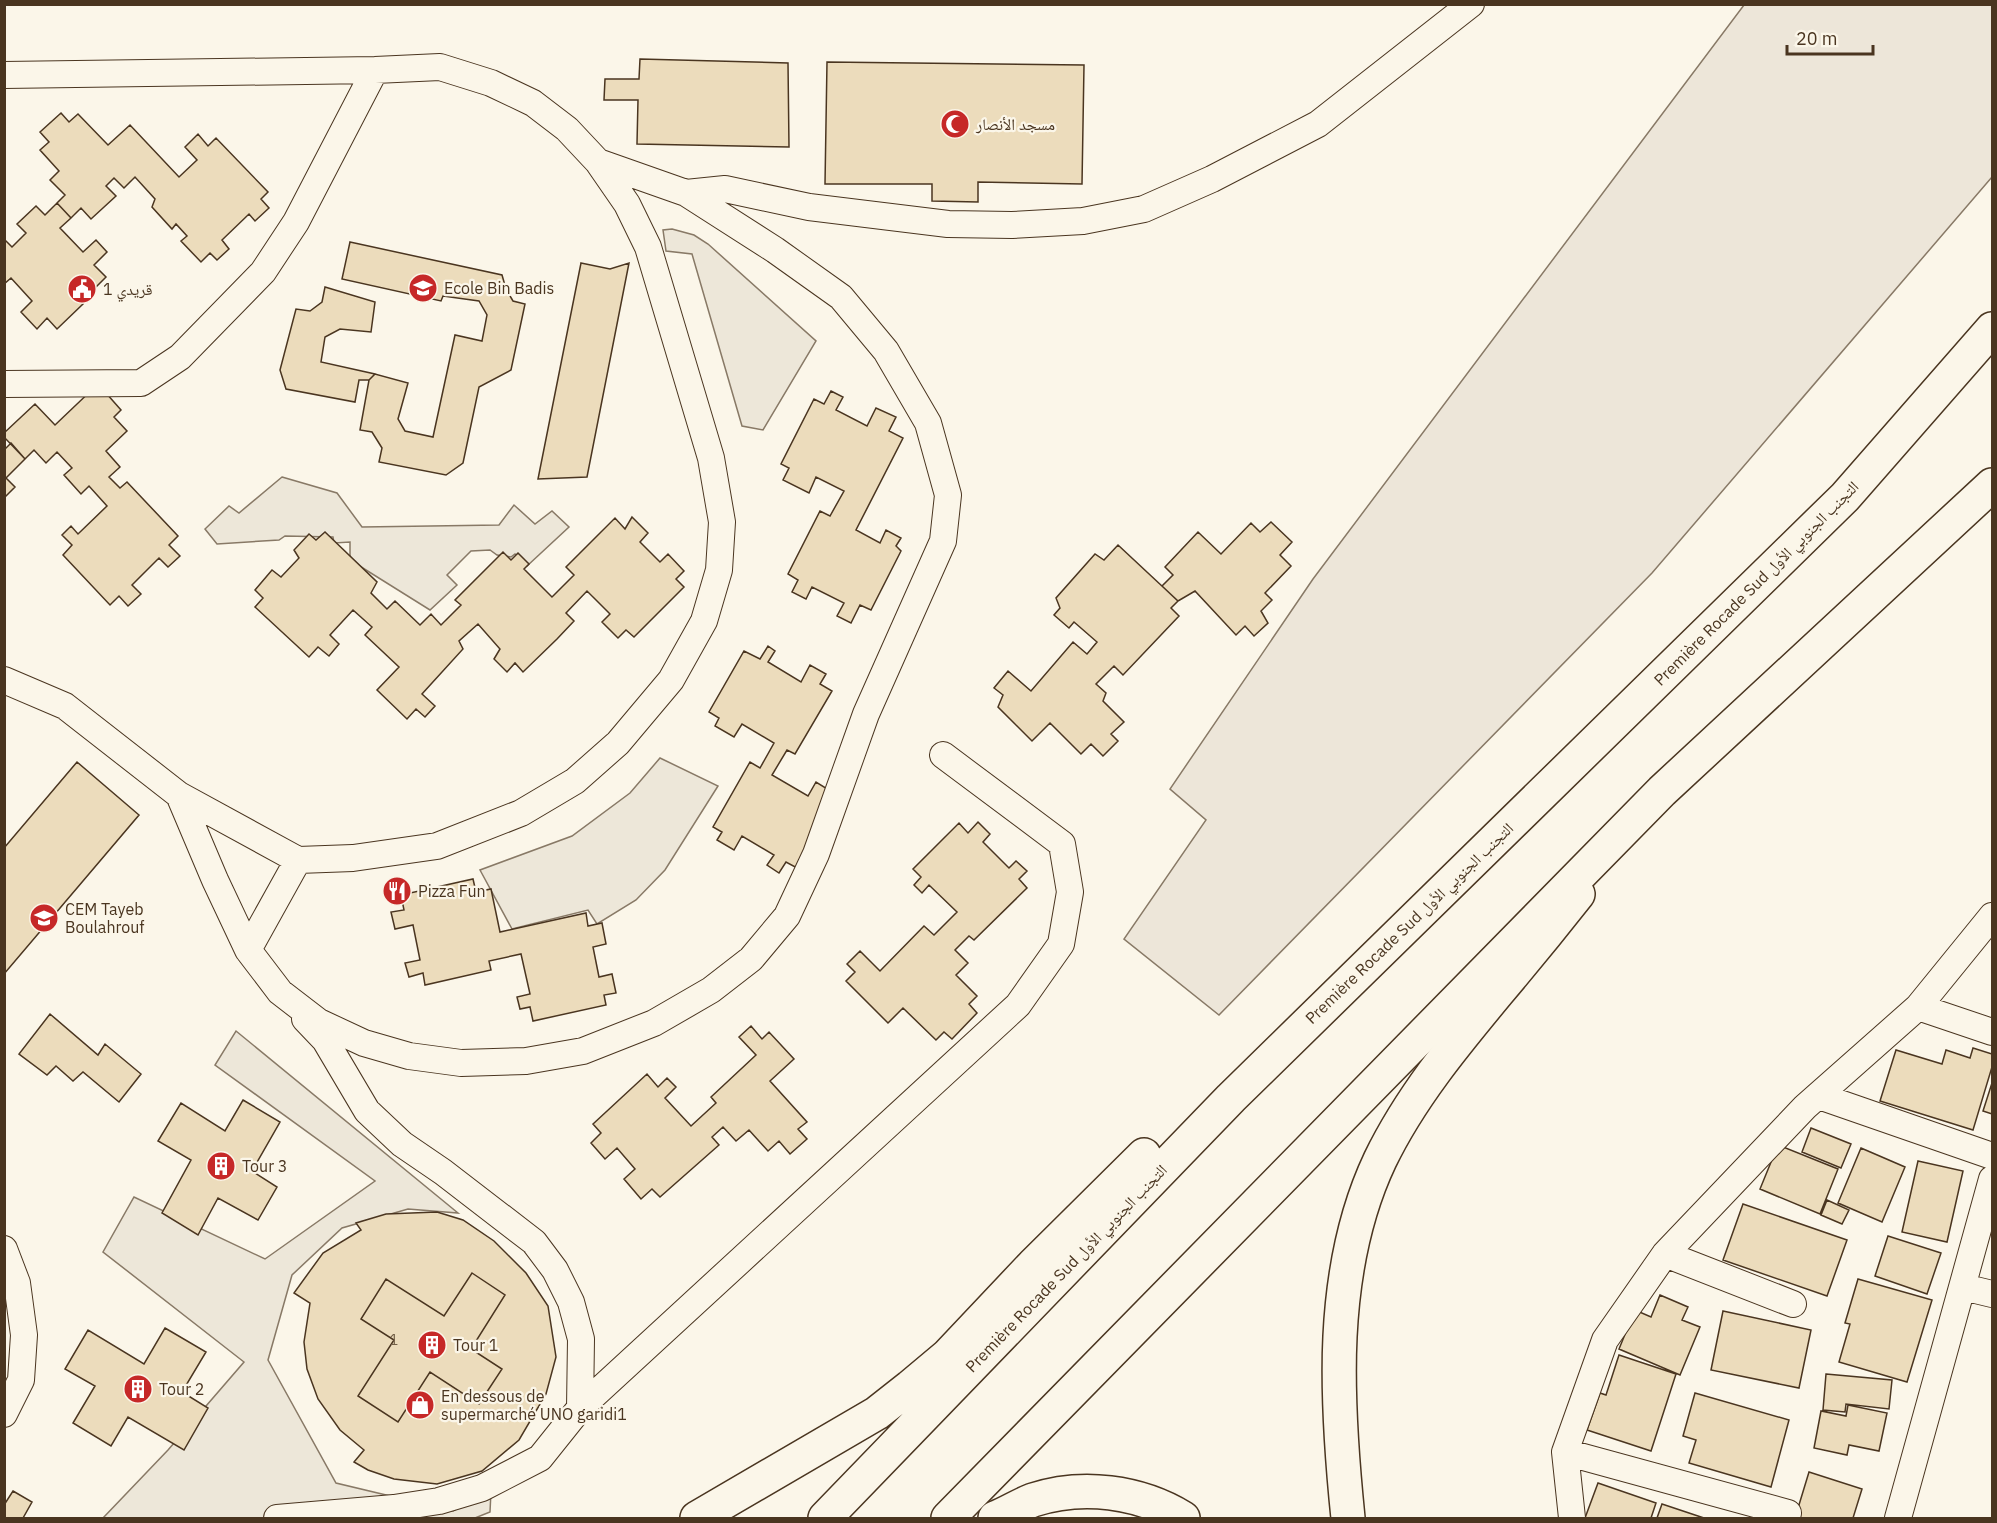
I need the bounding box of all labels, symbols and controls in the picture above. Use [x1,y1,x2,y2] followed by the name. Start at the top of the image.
[1787,18,1872,56] scale bar
[1796,27,1838,50] text: 20 m
[939,108,971,140] mosque icon: مسجد الأنصار
[975,114,1055,134] place label: مسجد الأنصار
[407,272,439,304] school or university icon: Ecole Bin Badis
[66,273,98,305] public building icon: قريدي 1
[444,278,554,298] place label: Ecole Bin Badis
[103,279,153,302] place label: قريدي 1
[1649,476,1865,692] street label: Première Rocade Sud التجنب الجنوبي الأول
[1301,818,1519,1030] street label: Première Rocade Sud التجنب الجنوبي الأول
[381,875,413,907] restaurant icon: Pizza Fun
[418,881,486,901] place label: Pizza Fun
[65,899,145,937] place label: CEM Tayeb Boulahrouf
[28,902,60,934] school or university icon: CEM Tayeb Boulahrouf
[205,1150,237,1182] building icon: Tour 3
[242,1156,287,1176] place label: Tour 3
[961,1160,1173,1378] street label: Première Rocade Sud التجنب الجنوبي الأول
[416,1329,448,1361] building icon: Tour 1
[390,1331,398,1349] house number: 1
[453,1335,498,1355] place label: Tour 1
[122,1373,154,1405] building icon: Tour 2
[159,1379,204,1399] place label: Tour 2
[441,1386,627,1424] place label: En dessous de supermarché UNO garidi1
[404,1389,436,1421] shop icon: En dessous de supermarché UNO garidi1

